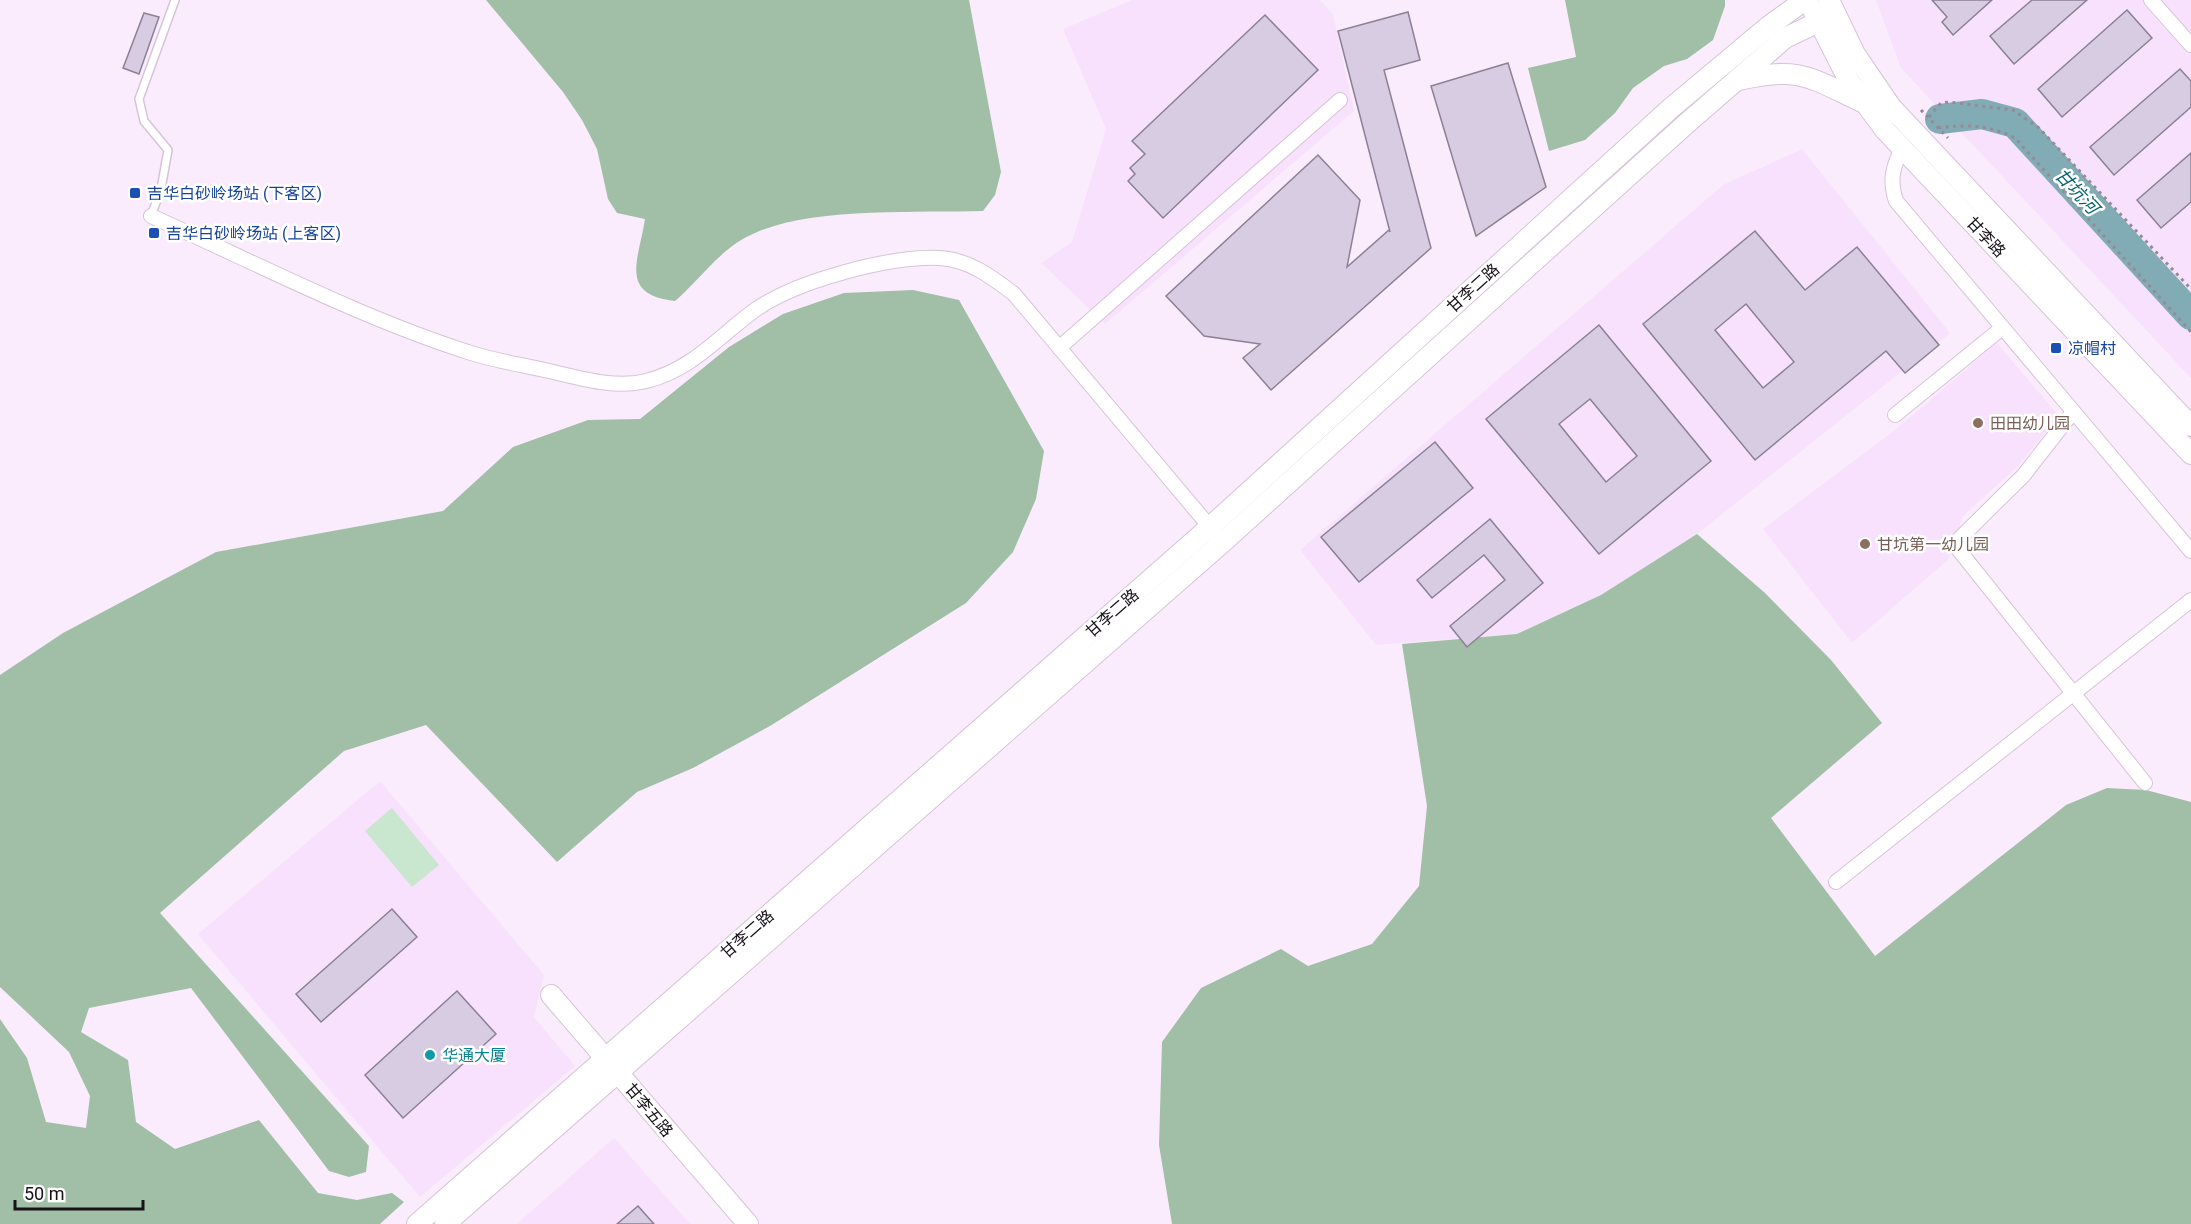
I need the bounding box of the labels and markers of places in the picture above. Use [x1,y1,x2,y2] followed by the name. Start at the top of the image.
[147,184,322,203] place label: 吉华白砂岭场站 (下客区)
[128,186,142,200] marker: 吉华白砂岭场站 (下客区)
[166,224,341,243] place label: 吉华白砂岭场站 (上客区)
[147,226,161,240] marker: 吉华白砂岭场站 (上客区)
[2068,339,2116,358] place label: 凉帽村
[2049,341,2063,355] marker: 凉帽村
[1990,414,2070,433] place label: 田田幼儿园
[1971,416,1985,430] marker: 田田幼儿园
[1877,535,1989,554] place label: 甘坑第一幼儿园
[1858,537,1872,551] marker: 甘坑第一幼儿园
[442,1046,506,1065] place label: 华通大厦
[423,1048,437,1062] marker: 华通大厦

